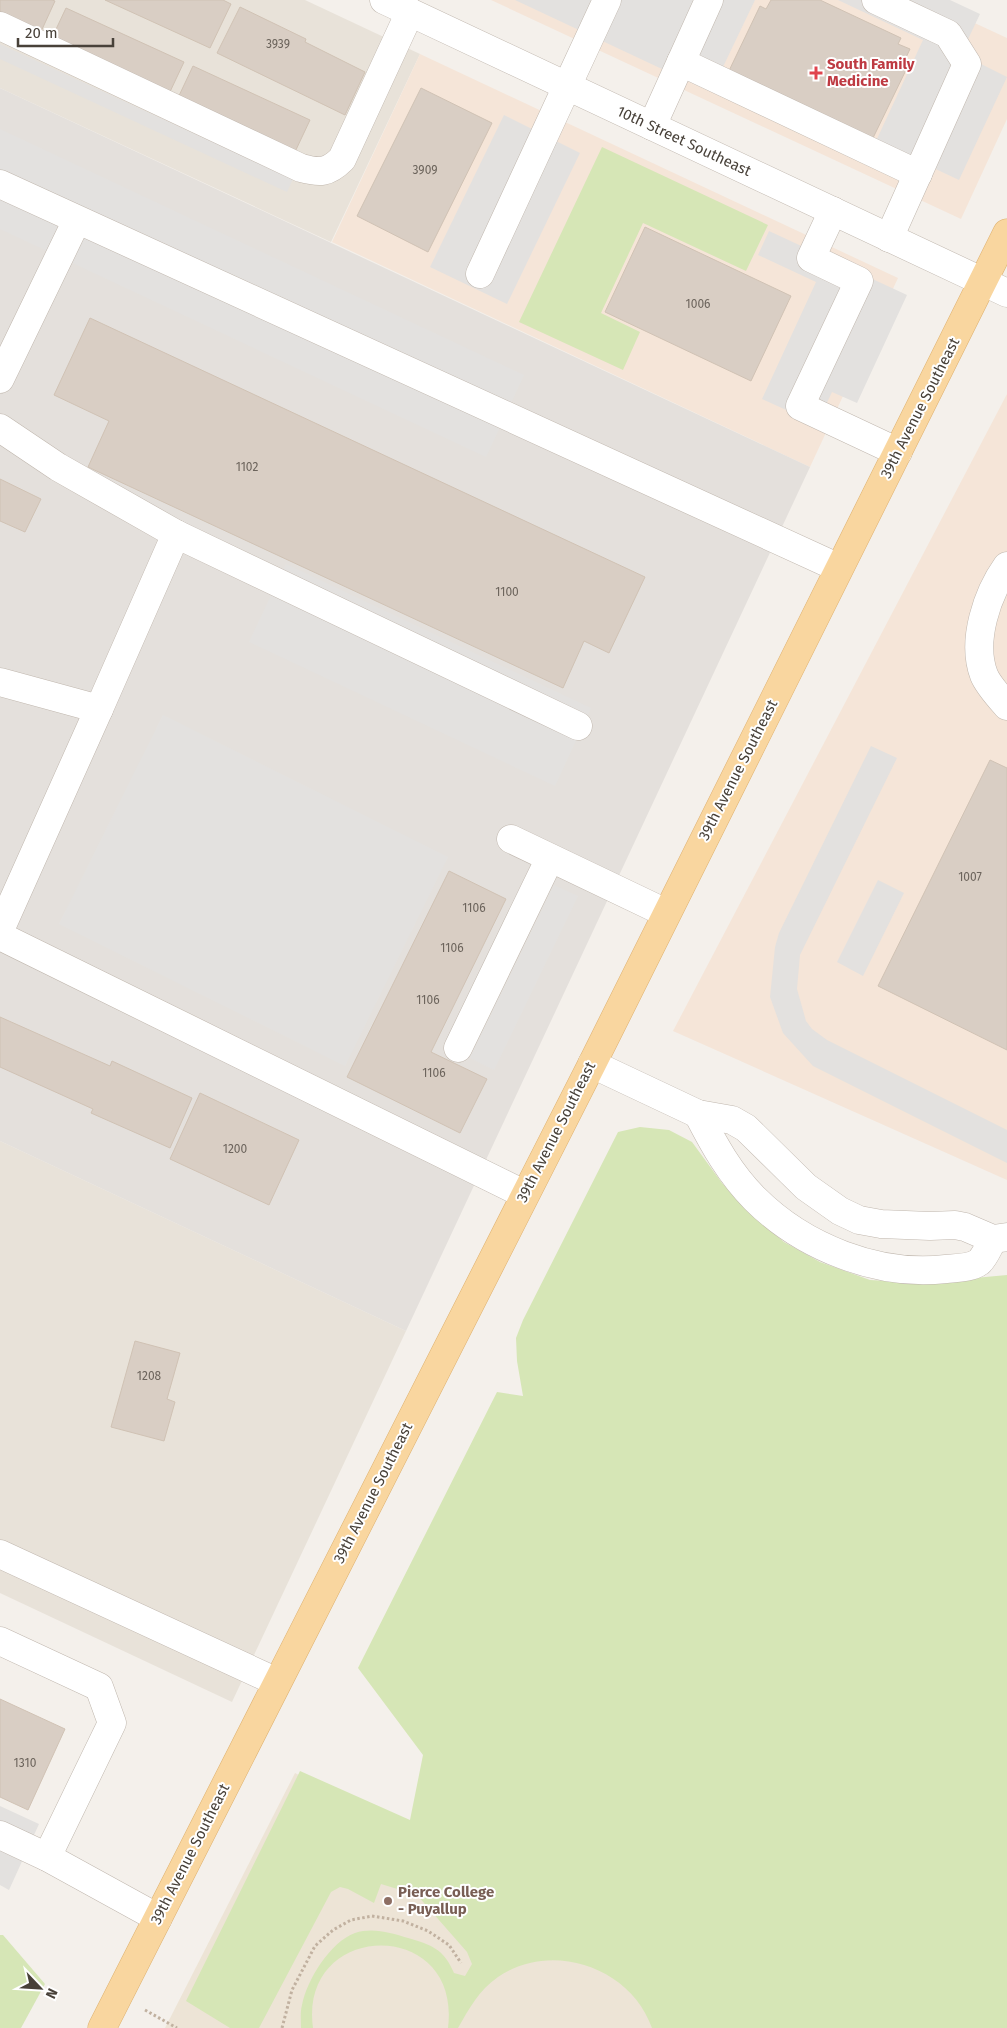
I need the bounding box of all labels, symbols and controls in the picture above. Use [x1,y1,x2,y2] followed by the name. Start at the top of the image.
[18,15,112,47] scale bar
[25,24,58,42] text: 20 m
[266,37,290,51] house number: 3939
[827,55,915,90] place label: South Family Medicine
[809,66,823,80] marker: South Family Medicine
[614,102,755,180] street label: 10th Street Southeast
[412,163,438,177] house number: 3909
[686,297,710,311] house number: 1006
[877,334,964,481] street label: 39th Avenue Southeast
[236,460,258,474] house number: 1102
[495,585,519,599] house number: 1100
[695,696,782,843] street label: 39th Avenue Southeast
[958,870,982,884] house number: 1007
[462,901,486,915] house number: 1106
[440,941,464,955] house number: 1106
[416,993,440,1007] house number: 1106
[513,1058,600,1205] street label: 39th Avenue Southeast
[422,1066,446,1080] house number: 1106
[223,1142,248,1156] house number: 1200
[137,1369,162,1383] house number: 1208
[330,1419,417,1566] street label: 39th Avenue Southeast
[14,1756,37,1770] house number: 1310
[147,1780,234,1927] street label: 39th Avenue Southeast
[398,1883,494,1918] place label: Pierce College - Puyallup
[382,1895,394,1907] marker: Pierce College - Puyallup
[15,1963,65,2013] north arrow
[42,1985,61,2001] text: N

